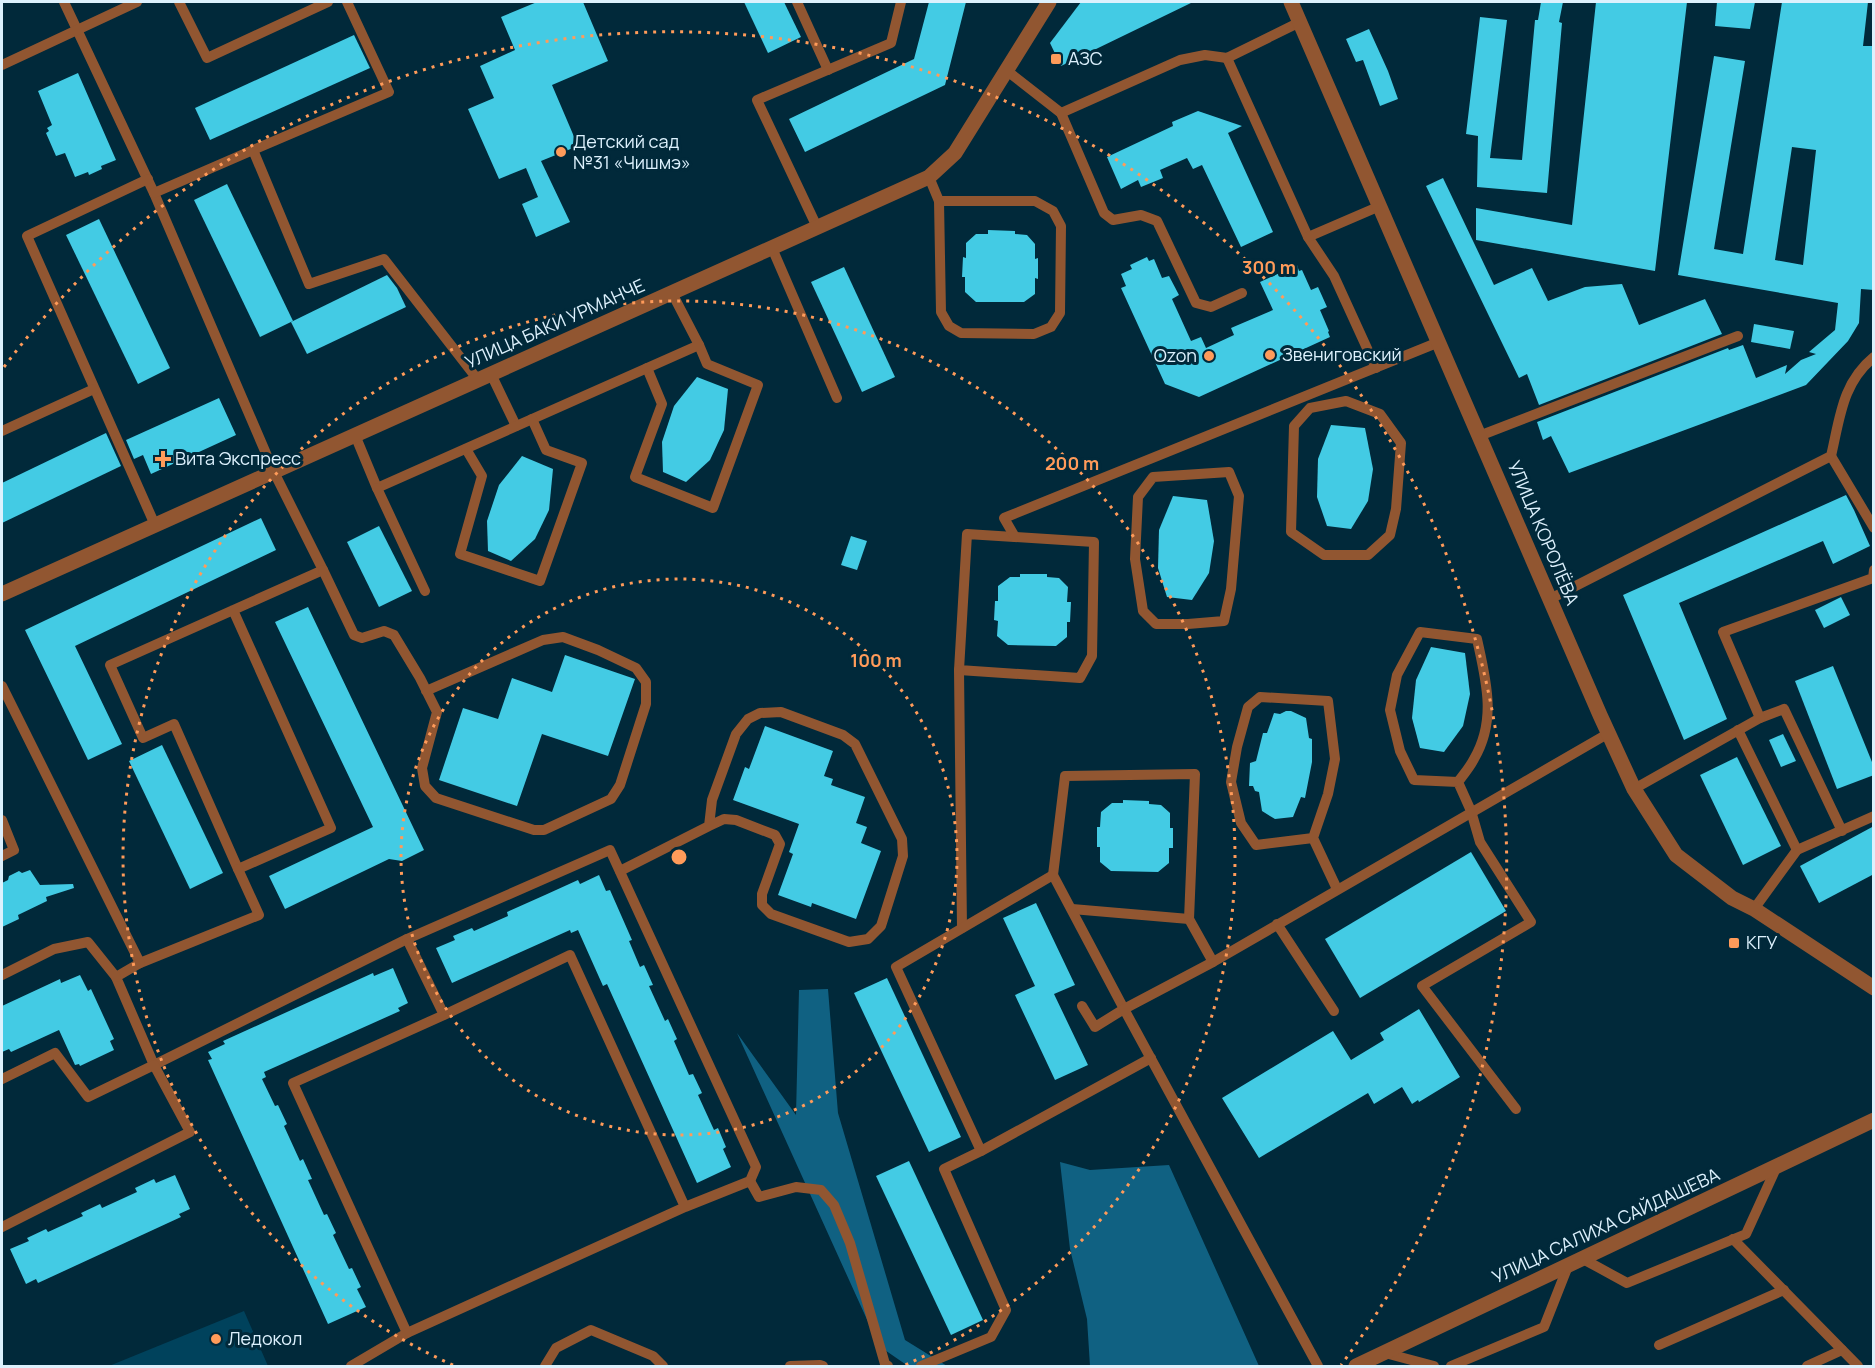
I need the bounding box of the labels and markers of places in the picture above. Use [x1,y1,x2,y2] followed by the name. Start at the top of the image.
[1068,46,1103,70] place label: АЗС
[1049,52,1063,66] marker: АЗС
[573,129,691,174] place label: Детский сад №31 «Чишмэ»
[554,145,568,159] marker: Детский сад №31 «Чишмэ»
[1282,342,1402,366] place label: Звениговский
[1154,343,1197,367] place label: Ozon
[1263,348,1277,362] marker: Звениговский
[1202,349,1216,363] marker: Ozon
[175,446,301,470] place label: Вита Экспресс
[156,452,170,466] marker: Вита Экспресс
[669,847,689,867] centre of rings
[1746,930,1777,954] place label: КГУ
[1727,936,1741,950] marker: КГУ
[228,1326,302,1350] place label: Ледокол
[209,1332,223,1346] marker: Ледокол

